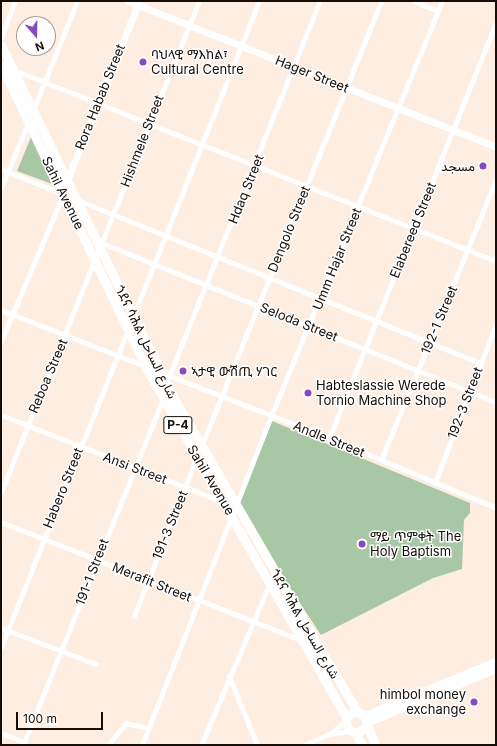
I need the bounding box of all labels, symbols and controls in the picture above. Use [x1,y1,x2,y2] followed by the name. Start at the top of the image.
[16,16,56,56] north arrow
[33,38,46,54] text: N
[72,42,128,152] street label: Rora Habab Street
[151,47,244,78] place label: ባህላዊ ማእከል፣ Cultural Centre
[273,52,351,96] street label: Hager Street
[138,57,148,67] marker: ባህላዊ ማእከል፣ Cultural Centre
[117,93,167,189] street label: Hishmele Street
[225,152,267,226] street label: Hdaq Street
[39,154,87,232] street label: Sahil Avenue
[441,158,475,174] place label: مسجد
[478,161,488,171] marker: مسجد
[387,180,439,280] street label: Elabereed Street
[265,184,313,274] street label: Dengolo Street
[309,206,365,312] street label: Umm Hajar Street
[112,283,180,401] street label: ጎደና ሳሕል شارع الساحل
[418,283,460,357] street label: 192-1 Street
[258,299,340,345] street label: Seloda Street
[25,336,71,416] street label: Reboa Street
[191,363,277,379] place label: ኣታዊ ውሽጢ ሃገር
[444,365,486,441] street label: 192-3 Street
[178,366,188,376] marker: ኣታዊ ውሽጢ ሃገር
[316,378,447,409] place label: Habteslassie Werede Tornio Machine Shop
[303,388,313,398] marker: Habteslassie Werede Tornio Machine Shop
[163,415,193,435] road number: P-4
[291,418,367,460] street label: Andle Street
[184,442,238,518] street label: Sahil Avenue
[40,446,86,530] street label: Habero Street
[101,449,169,487] street label: Ansi Street
[149,488,191,562] street label: 191-3 Street
[370,529,461,560] place label: ማይ ጥምቀት The Holy Baptism
[72,536,112,608] street label: 191-1 Street
[357,539,367,549] marker: ማይ ጥምቀት The Holy Baptism
[110,559,194,605] street label: Merafit Street
[267,566,343,682] street label: ጎደና ሳሕል شارع الساحل
[380,687,466,718] place label: himbol money exchange
[469,697,479,707] marker: himbol money exchange
[18,704,105,730] scale bar
[23,711,57,726] text: 100 m

